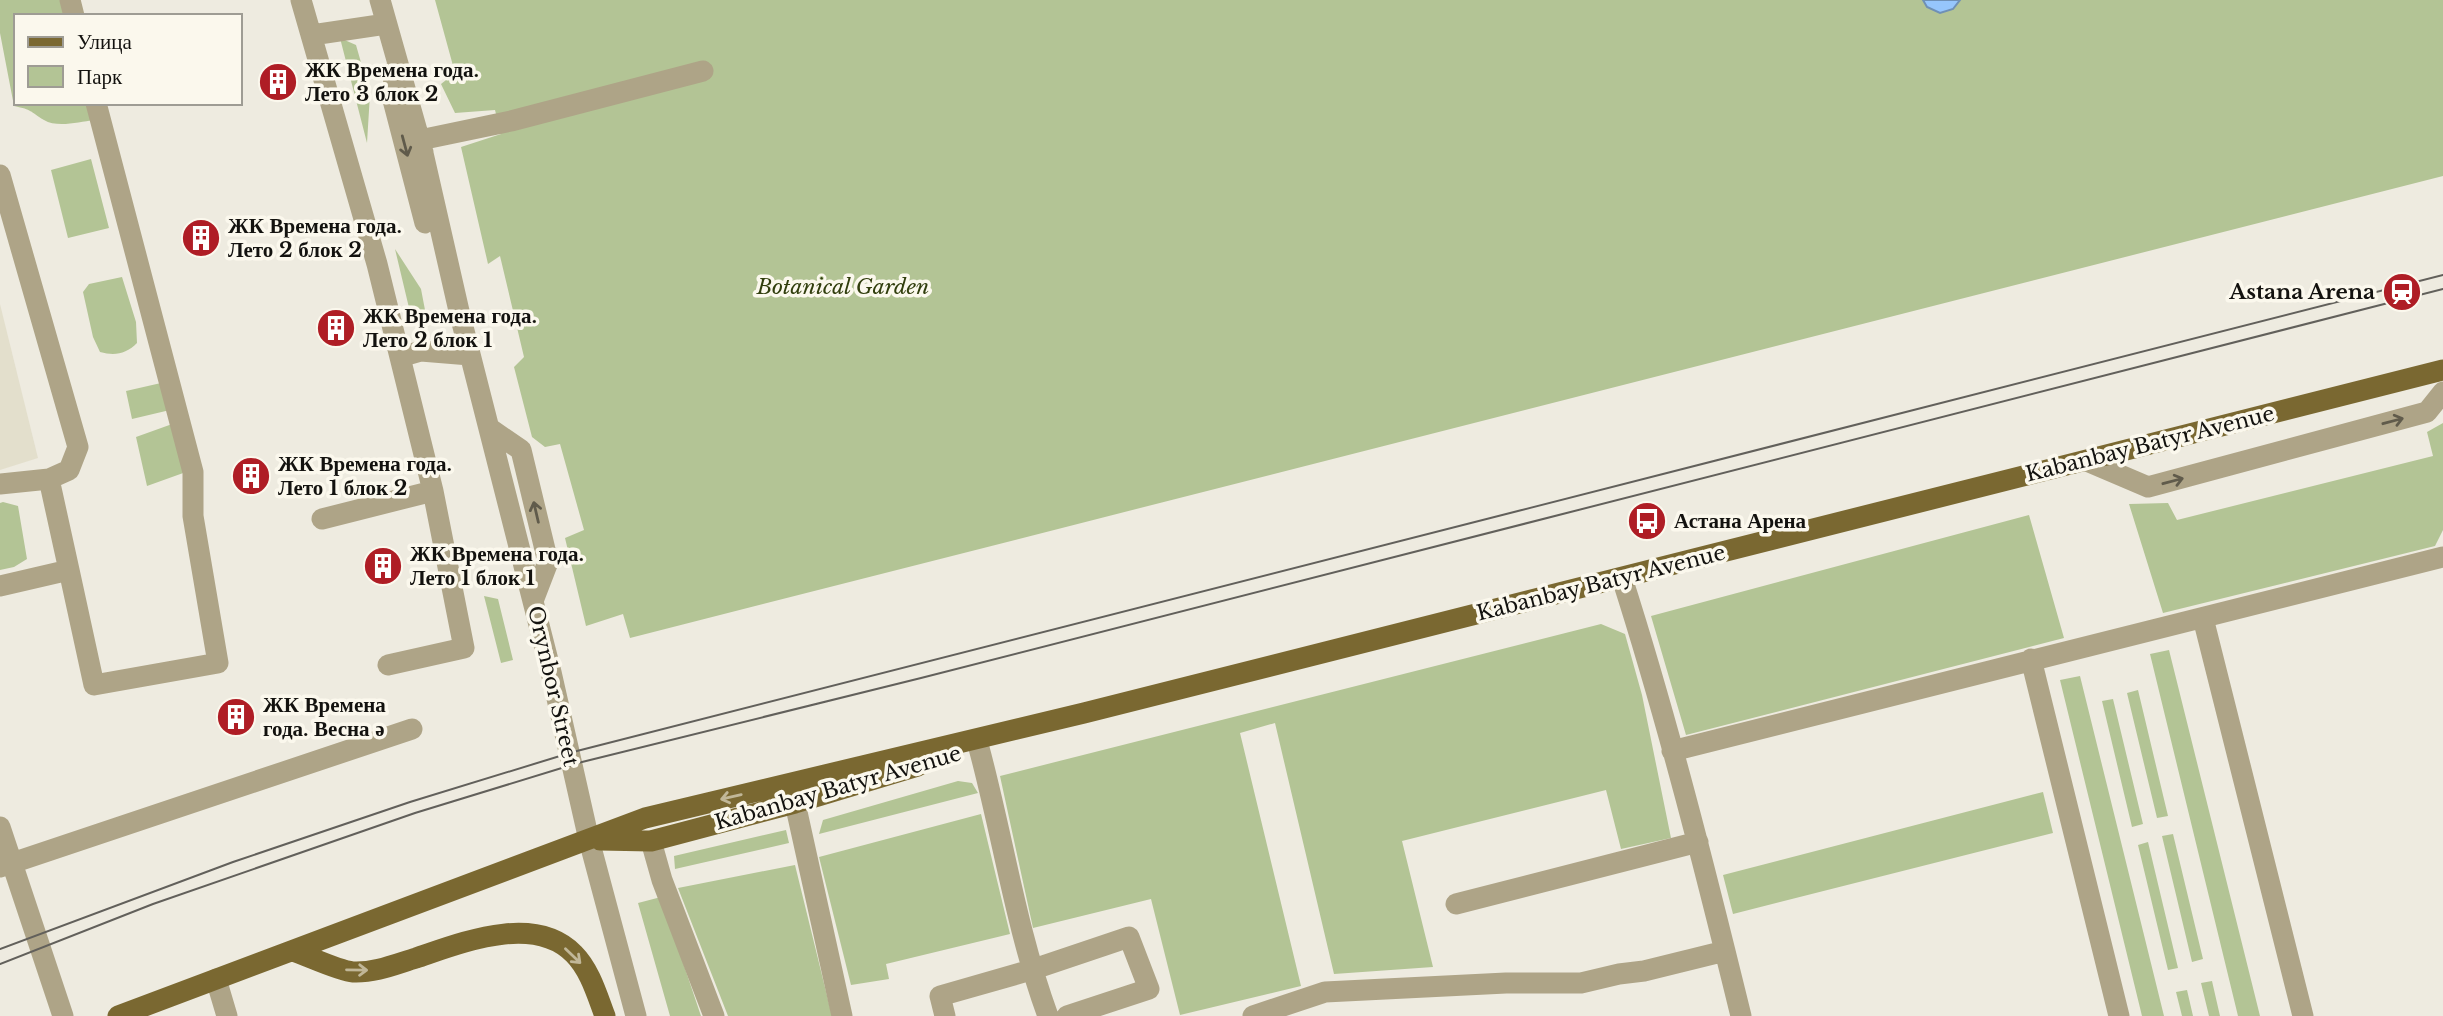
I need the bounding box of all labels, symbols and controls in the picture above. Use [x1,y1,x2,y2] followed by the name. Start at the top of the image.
[14,14,242,105] legend
[77,29,132,55] text: Улица
[305,57,479,107] place label: ЖК Времена года. Лето 3 блок 2
[257,61,299,103] building icon: ЖК Времена года. Лето 3 блок 2
[77,64,123,90] text: Парк
[399,134,412,157] one-way arrow
[228,213,402,263] place label: ЖК Времена года. Лето 2 блок 2
[180,217,222,259] building icon: ЖК Времена года. Лето 2 блок 2
[2381,271,2423,313] station icon: Astana Arena
[756,274,929,300] park label: Botanical Garden
[2228,279,2375,305] place label: Astana Arena
[363,303,537,353] place label: ЖК Времена года. Лето 2 блок 1
[315,307,357,349] building icon: ЖК Времена года. Лето 2 блок 1
[2023,401,2277,487] street label: Kabanbay Batyr Avenue
[2382,414,2404,427] one-way arrow
[278,451,452,501] place label: ЖК Времена года. Лето 1 блок 2
[230,455,272,497] building icon: ЖК Времена года. Лето 1 блок 2
[2161,474,2184,487] one-way arrow
[1626,500,1668,542] bus stop icon: Астана Арена
[529,501,542,524] one-way arrow
[1674,508,1806,534] place label: Астана Арена
[1474,540,1728,626] street label: Kabanbay Batyr Avenue
[410,541,584,591] place label: ЖК Времена года. Лето 1 блок 1
[362,545,404,587] building icon: ЖК Времена года. Лето 1 блок 1
[522,603,584,769] street label: Orynbor Street
[263,692,386,742] place label: ЖК Времена года. Весна ә
[215,696,257,738] building icon: ЖК Времена года. Весна ә
[712,740,964,836] street label: Kabanbay Batyr Avenue
[720,791,743,804] one-way arrow
[564,947,581,964] one-way arrow
[345,963,368,977] one-way arrow

